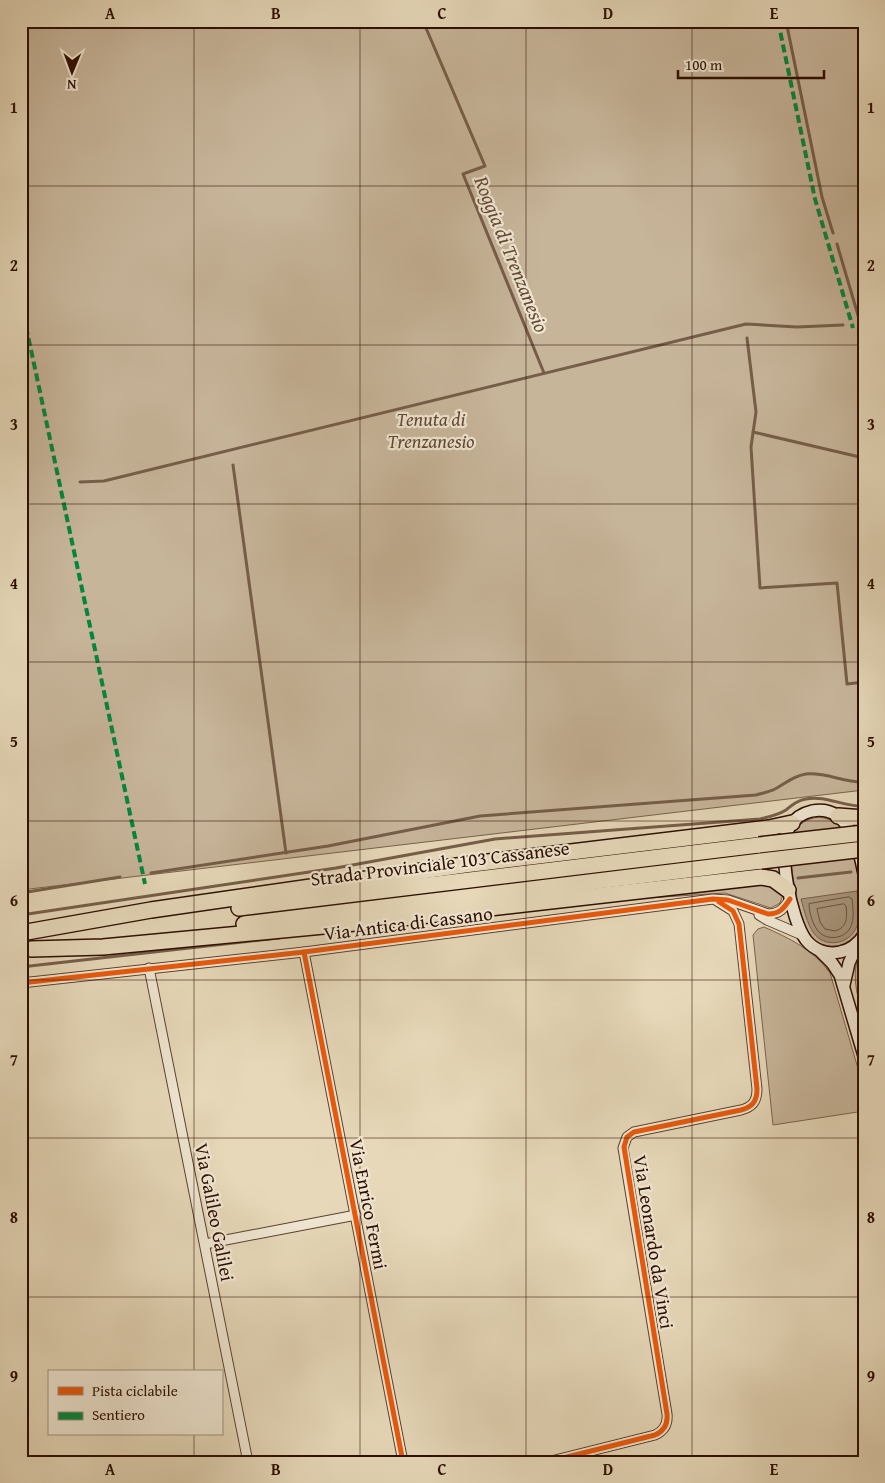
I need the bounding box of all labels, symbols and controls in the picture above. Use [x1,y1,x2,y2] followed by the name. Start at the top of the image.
[105,1,116,25] text: A
[271,1,281,25] text: B
[437,1,447,25] text: C
[603,1,613,25] text: D
[770,1,779,25] text: E
[48,48,98,98] north arrow
[678,48,824,80] scale bar
[685,54,723,75] text: 100 m
[66,75,77,95] text: N
[10,95,18,119] text: 1
[867,95,875,119] text: 1
[467,171,557,337] water label: Roggia di Trenzanesio
[10,253,18,277] text: 2
[867,253,875,277] text: 2
[388,405,474,455] park label: Tenuta di Trenzanesio
[10,412,18,436] text: 3
[867,412,875,436] text: 3
[10,571,18,595] text: 4
[867,571,875,595] text: 4
[10,729,18,753] text: 5
[867,729,875,753] text: 5
[309,833,571,893] street label: Strada Provinciale 103 Cassanese
[10,888,18,912] text: 6
[867,888,875,912] text: 6
[322,899,494,947] street label: Via Antica di Cassano
[10,1047,18,1071] text: 7
[867,1047,875,1071] text: 7
[343,1136,395,1272] street label: Via Enrico Fermi
[188,1140,242,1284] street label: Via Galileo Galilei
[626,1153,682,1331] street label: Via Leonardo da Vinci
[10,1205,18,1229] text: 8
[867,1205,875,1229] text: 8
[10,1364,18,1388] text: 9
[867,1364,875,1388] text: 9
[48,1370,222,1436] legend
[92,1380,178,1401] text: Pista ciclabile
[92,1404,145,1425] text: Sentiero
[105,1457,116,1481] text: A
[271,1457,281,1481] text: B
[437,1457,447,1481] text: C
[603,1457,613,1481] text: D
[770,1457,779,1481] text: E

